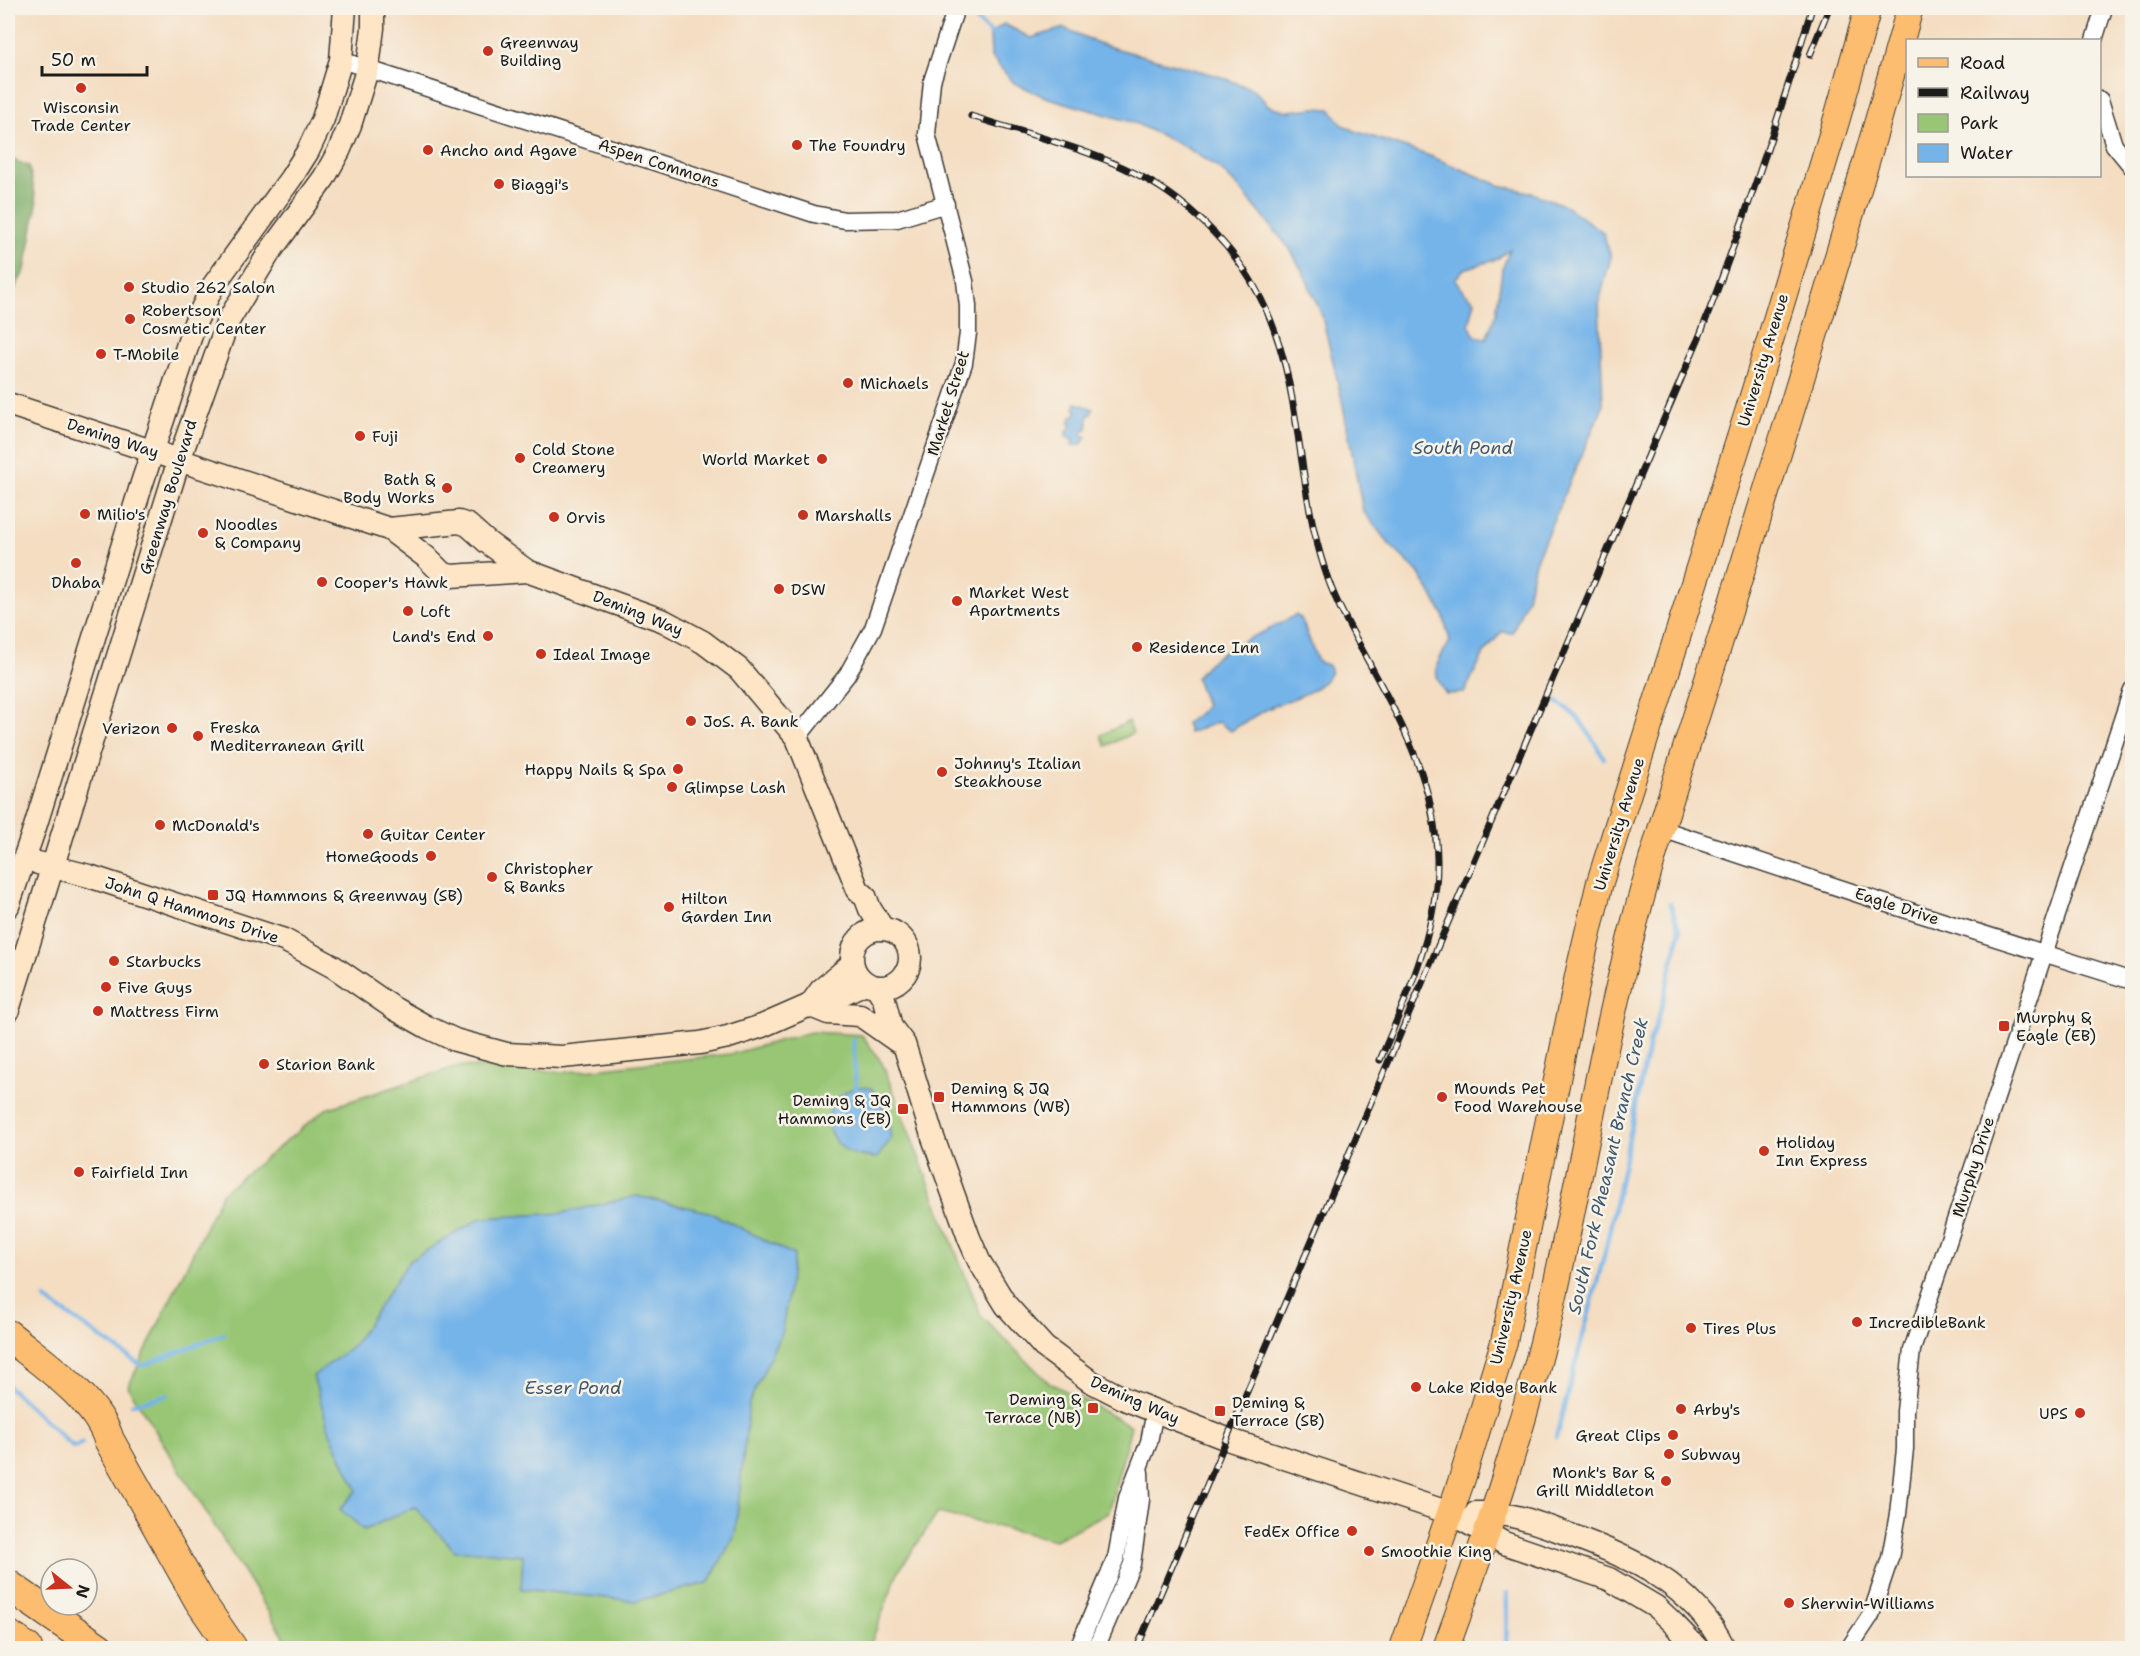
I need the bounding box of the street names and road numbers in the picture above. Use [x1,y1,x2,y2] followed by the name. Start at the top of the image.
[596,134,722,193] street label: Aspen Commons
[1733,291,1793,429] street label: University Avenue
[922,348,974,458] street label: Market Street
[64,413,162,463] street label: Deming Way
[134,417,202,577] street label: Greenway Boulevard
[590,585,686,641] street label: Deming Way
[1589,755,1649,893] street label: University Avenue
[102,872,282,948] street label: John Q Hammons Drive
[1852,882,1942,930] street label: Eagle Drive
[1947,1114,1999,1220] street label: Murphy Drive
[1485,1227,1537,1367] street label: University Avenue
[1087,1371,1183,1429] street label: Deming Way

